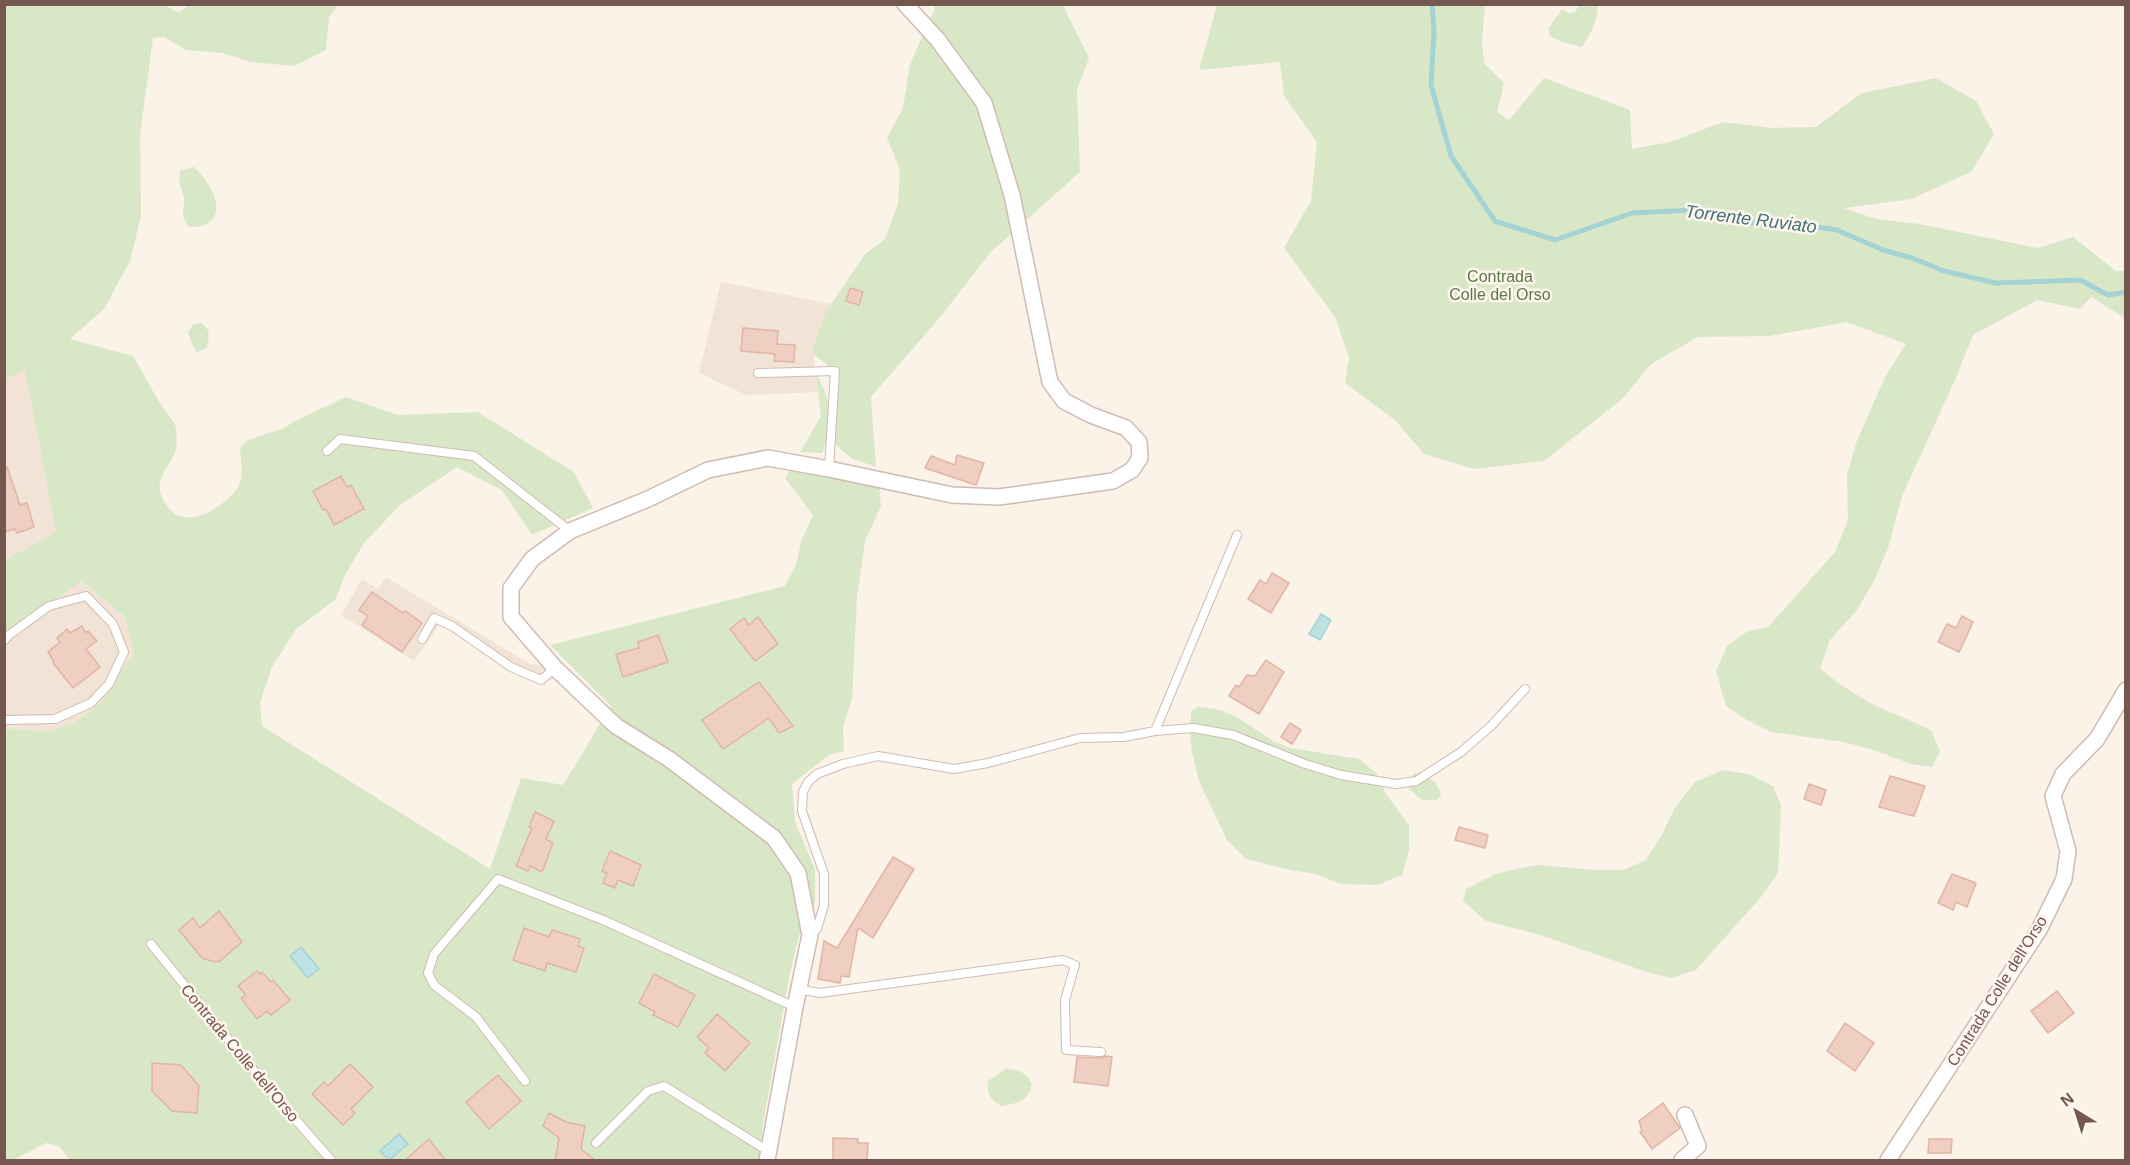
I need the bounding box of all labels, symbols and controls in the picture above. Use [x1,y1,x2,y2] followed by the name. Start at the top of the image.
[1684,201,1818,237] water label: Torrente Ruviato
[1449,268,1551,303] park label: Contrada Colle del Orso
[1944,913,2050,1069] street label: Contrada Colle dell'Orso
[178,981,302,1125] street label: Contrada Colle dell'Orso
[2046,1081,2106,1141] north arrow
[2057,1089,2077,1110] text: N

